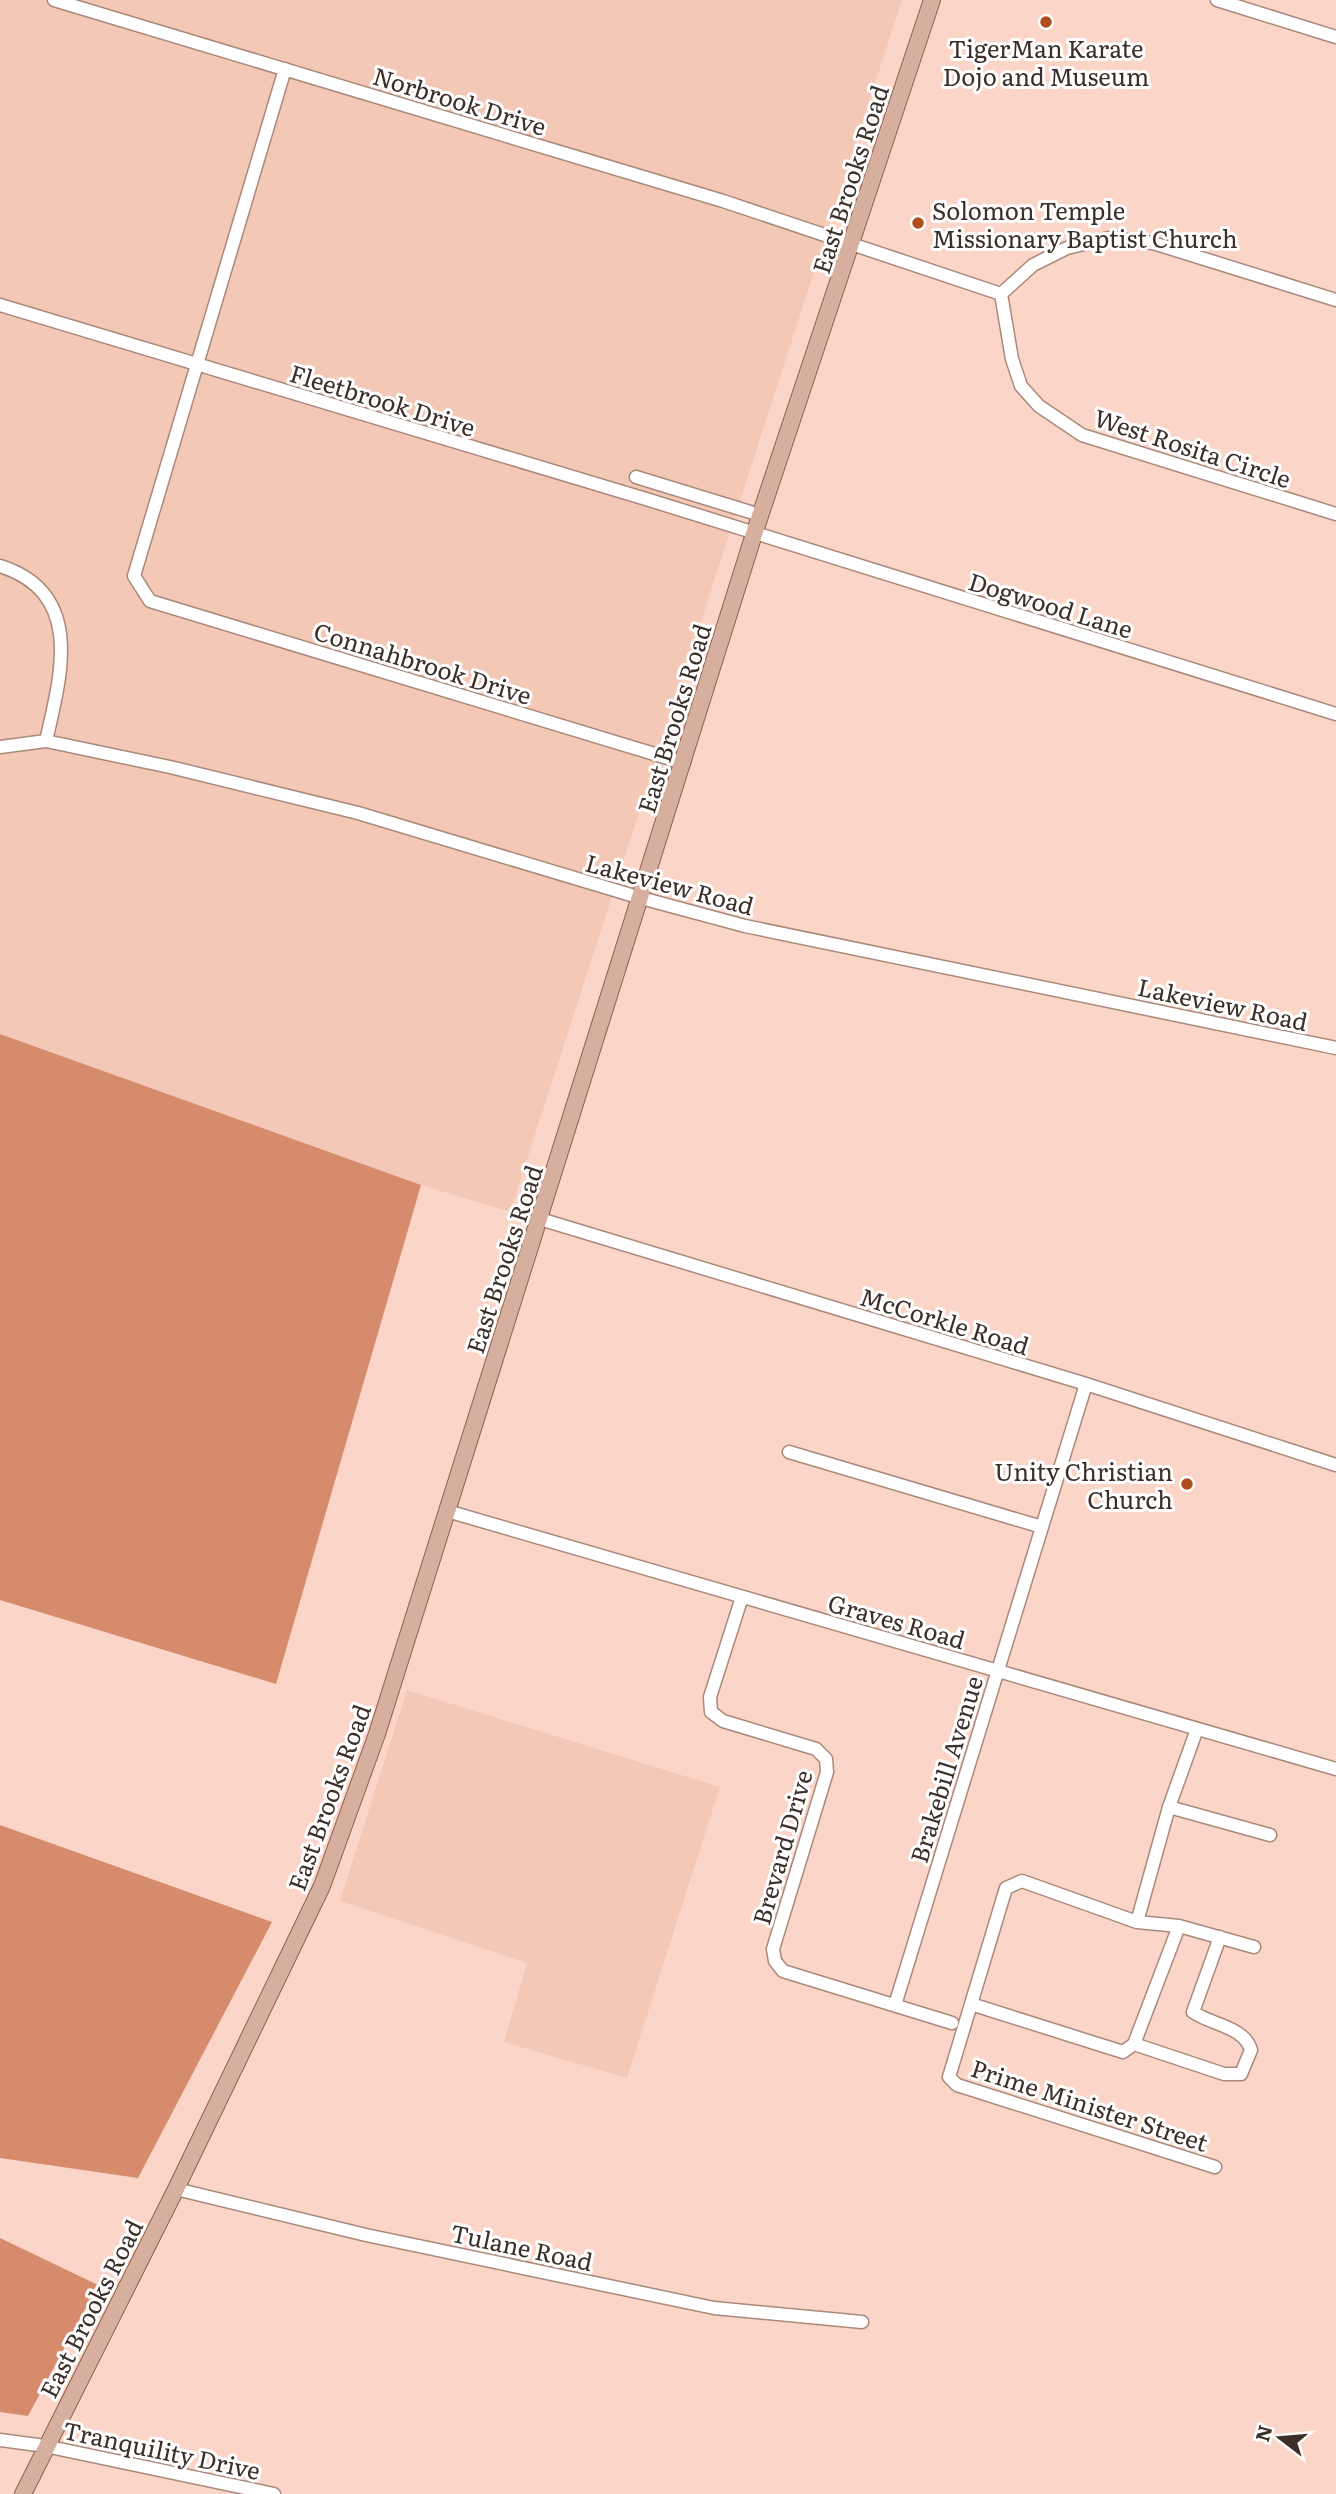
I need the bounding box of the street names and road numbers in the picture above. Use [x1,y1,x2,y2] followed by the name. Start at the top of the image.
[369,57,551,143] street label: Norbrook Drive
[802,80,896,278] street label: East Brooks Road
[286,354,480,444] street label: Fleetbrook Drive
[1090,399,1296,495] street label: West Rosita Circle
[965,562,1137,646] street label: Dogwood Lane
[310,612,536,712] street label: Connahbrook Drive
[628,619,719,817] street label: East Brooks Road
[582,844,758,922] street label: Lakeview Road
[1135,968,1311,1038] street label: Lakeview Road
[456,1160,550,1358] street label: East Brooks Road
[856,1278,1034,1362] street label: McCorkle Road
[824,1584,970,1656] street label: Graves Road
[900,1671,990,1867] street label: Brakebill Avenue
[278,1698,378,1895] street label: East Brooks Road
[742,1766,820,1928] street label: Brevard Drive
[967,2049,1213,2159] street label: Prime Minister Street
[30,2212,150,2403] street label: East Brooks Road
[448,2214,597,2278] street label: Tulane Road
[60,2411,264,2487] street label: Tranquility Drive

